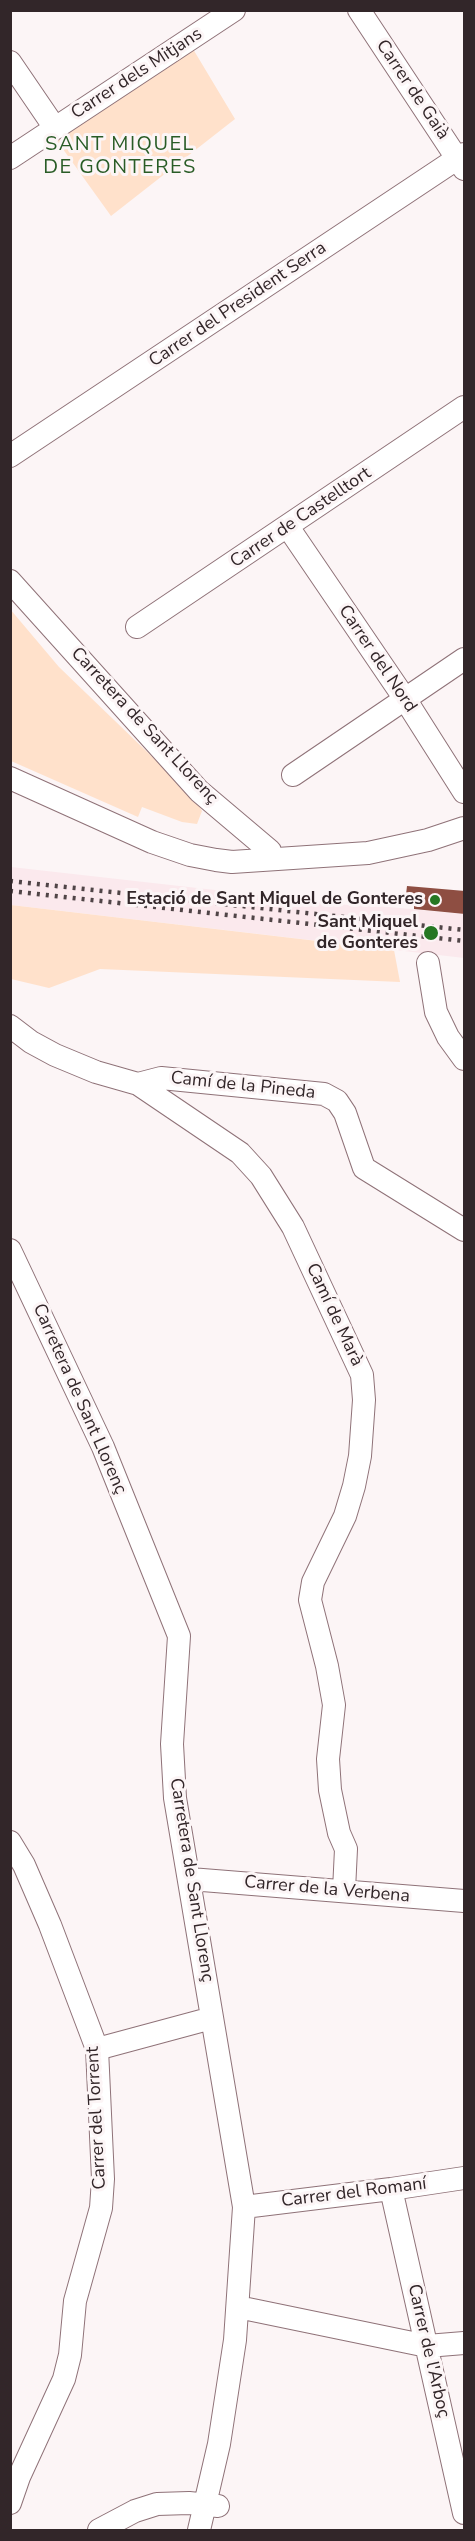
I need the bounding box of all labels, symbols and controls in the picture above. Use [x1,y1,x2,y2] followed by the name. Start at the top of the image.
[67,24,207,124] street label: Carrer dels Mitjans
[371,36,453,144] street label: Carrer de Gaià
[43,133,197,180] district label: SANT MIQUEL DE GONTERES
[145,238,331,372] street label: Carrer del President Serra
[227,463,375,573] street label: Carrer de Castelltort
[333,601,421,717] street label: Carrer del Nord
[66,643,222,809] street label: Carretera de Sant Llorenç
[126,889,423,911] place label: Estació de Sant Miquel de Gonteres
[428,893,442,907] marker: Estació de Sant Miquel de Gonteres
[316,912,418,954] place label: Sant Miquel de Gonteres
[422,924,440,942] marker: Sant Miquel de Gonteres
[170,1068,316,1104] street label: Camí de la Pineda
[301,1260,367,1370] street label: Camí de Marà
[27,1301,131,1497] street label: Carretera de Sant Llorenç
[164,1777,218,1983] street label: Carretera de Sant Llorenç
[243,1872,411,1908] street label: Carrer de la Verbena
[82,2046,112,2190] street label: Carrer del Torrent
[280,2173,428,2213] street label: Carrer del Romaní
[402,2282,454,2420] street label: Carrer de l'Arboç

